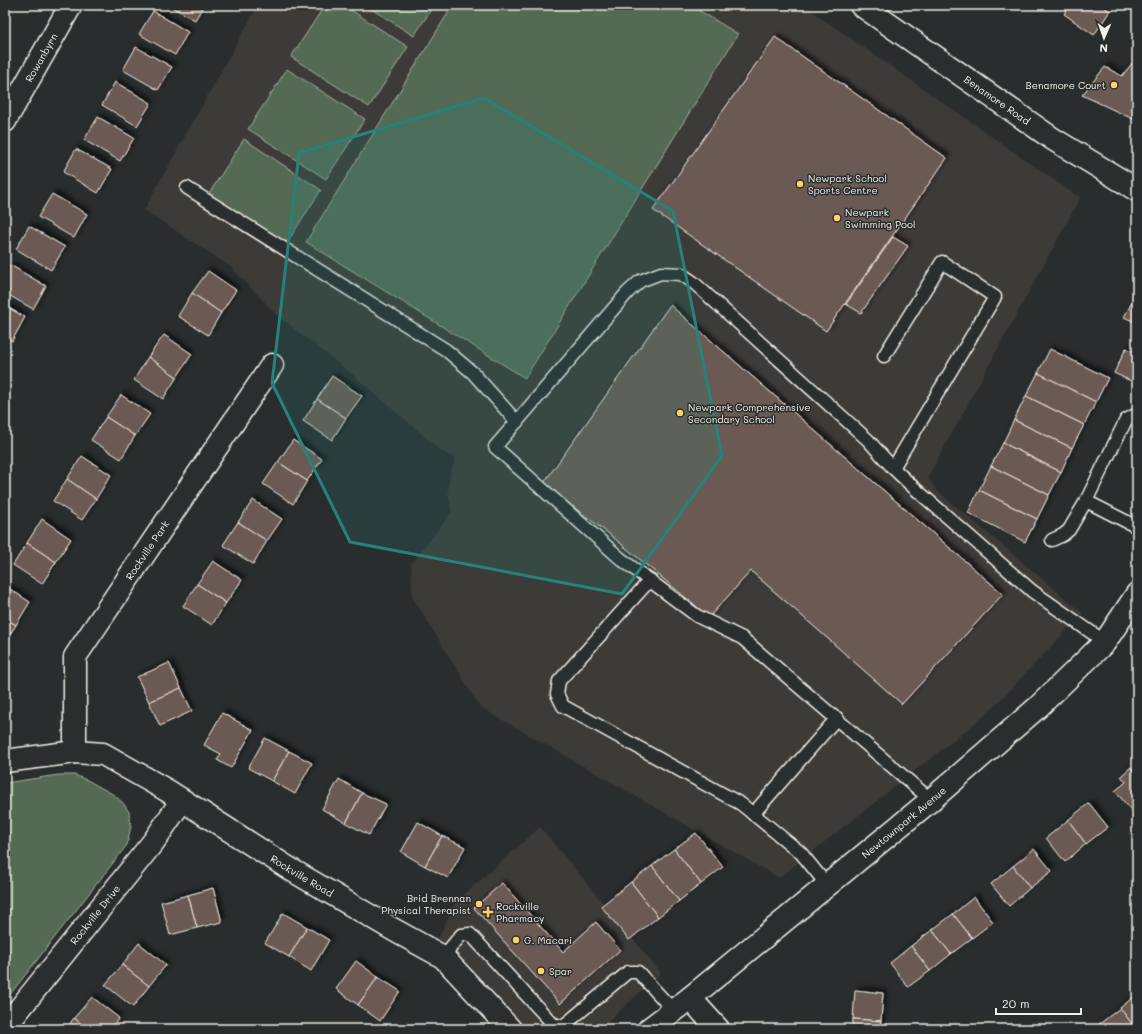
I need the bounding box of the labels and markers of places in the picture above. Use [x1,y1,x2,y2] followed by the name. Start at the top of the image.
[1026,78,1106,92] place label: Benamore Court
[1109,80,1119,90] marker: Benamore Court
[808,171,887,197] place label: Newpark School Sports Centre
[795,179,805,189] marker: Newpark School Sports Centre
[845,205,915,231] place label: Newpark Swimming Pool
[832,213,842,223] marker: Newpark Swimming Pool
[688,400,810,426] place label: Newpark Comprehensive Secondary School
[675,408,685,418] marker: Newpark Comprehensive Secondary School
[381,891,471,917] place label: Brid Brennan Physical Therapist
[474,899,484,909] marker: Brid Brennan Physical Therapist
[496,899,544,925] place label: Rockville Pharmacy
[483,907,493,917] marker: Rockville Pharmacy
[524,933,572,947] place label: G. Macari
[511,935,521,945] marker: G. Macari
[549,964,572,978] place label: Spar
[536,966,546,976] marker: Spar

